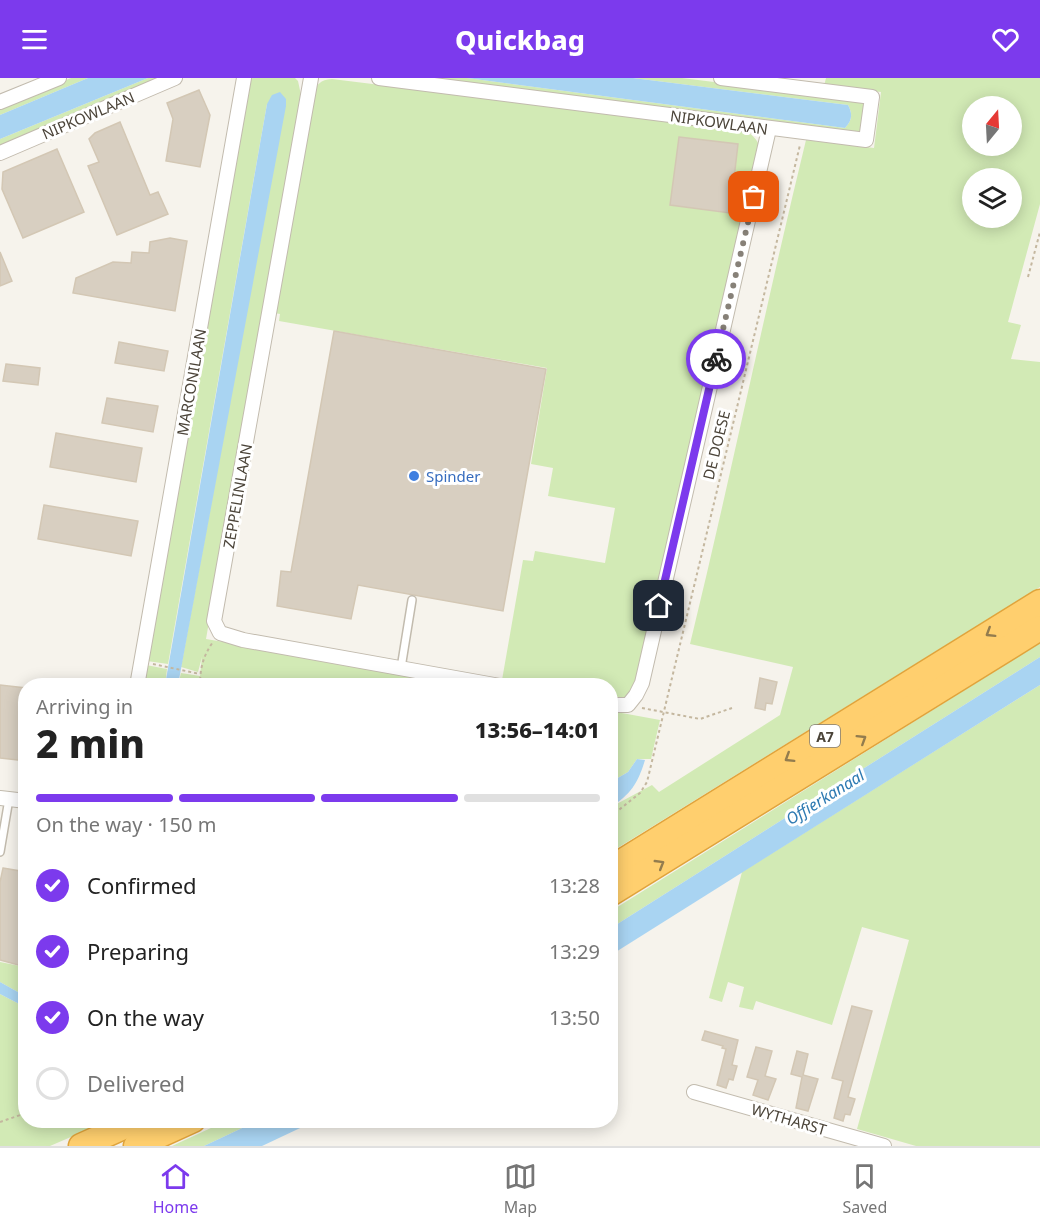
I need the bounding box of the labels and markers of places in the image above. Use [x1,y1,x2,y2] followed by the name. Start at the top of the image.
[728,171,779,222] pin
[426,466,480,486] place label: Spinder
[407,469,421,483] marker: Spinder
[633,580,684,631] pin

